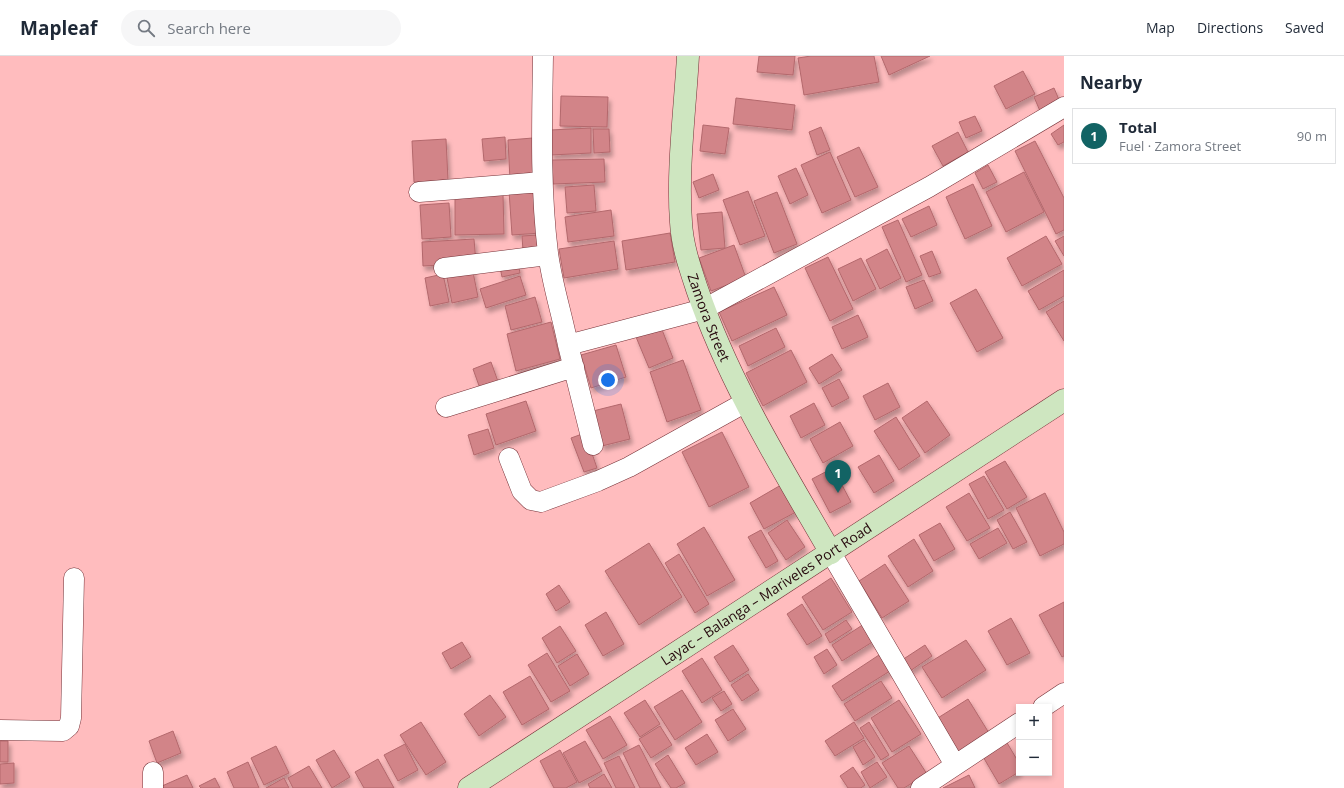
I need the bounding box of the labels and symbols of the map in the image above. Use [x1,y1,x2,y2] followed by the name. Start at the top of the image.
[683,271,735,365] street label: Zamora Street
[598,370,618,390] your location
[825,460,851,493] pin: 1
[657,518,875,669] street label: Layac – Balanga – Mariveles Port Road

